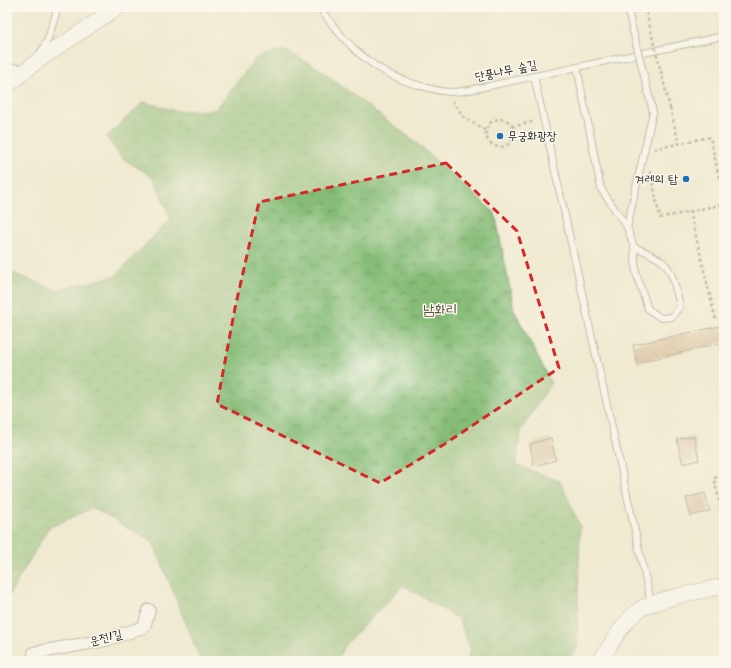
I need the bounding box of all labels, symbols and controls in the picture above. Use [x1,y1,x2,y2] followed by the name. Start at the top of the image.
[473,55,539,87] street label: 단풍나무 숲길
[508,127,557,146] place label: 무궁화광장
[495,131,505,141] marker: 무궁화광장
[635,170,678,189] place label: 겨레의 탑
[681,174,691,184] marker: 겨레의 탑
[423,299,457,321] district label: 남화리
[88,624,125,651] street label: 운전1길

